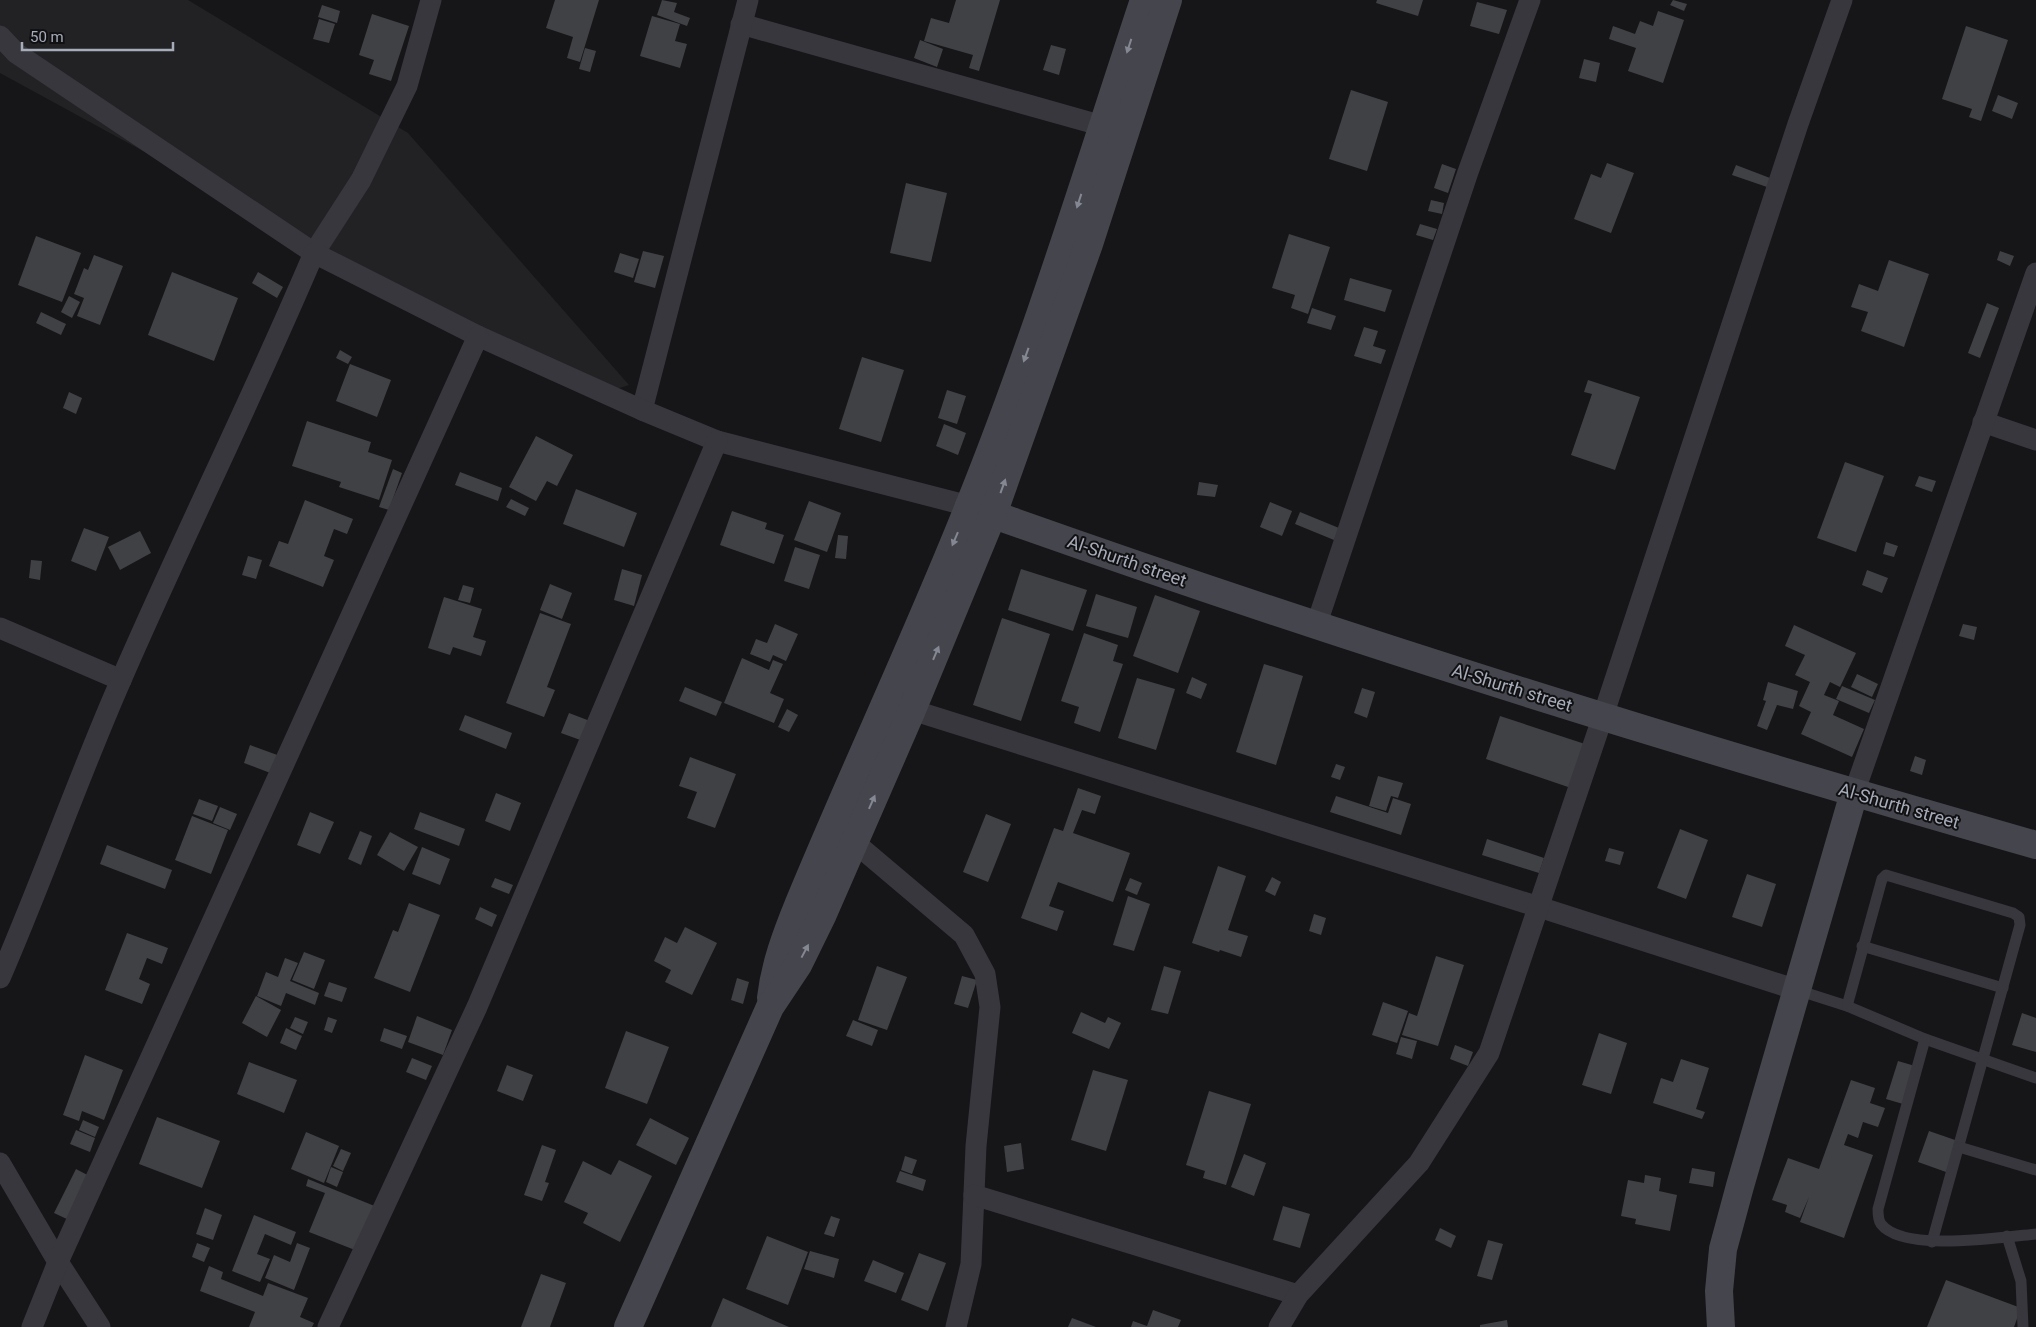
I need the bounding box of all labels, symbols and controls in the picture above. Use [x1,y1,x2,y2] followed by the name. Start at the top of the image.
[22,20,174,52] scale bar
[30,28,64,46] text: 50 m
[1125,39,1132,54] one-way arrow
[1074,194,1082,209] one-way arrow
[1022,347,1029,362] one-way arrow
[999,478,1007,493] one-way arrow
[1065,530,1190,591] street label: Al-Shurth street
[951,532,959,546] one-way arrow
[932,646,940,660] one-way arrow
[1450,659,1575,716] street label: Al-Shurth street
[1836,778,1962,833] street label: Al-Shurth street
[868,795,876,809] one-way arrow
[801,943,809,958] one-way arrow

